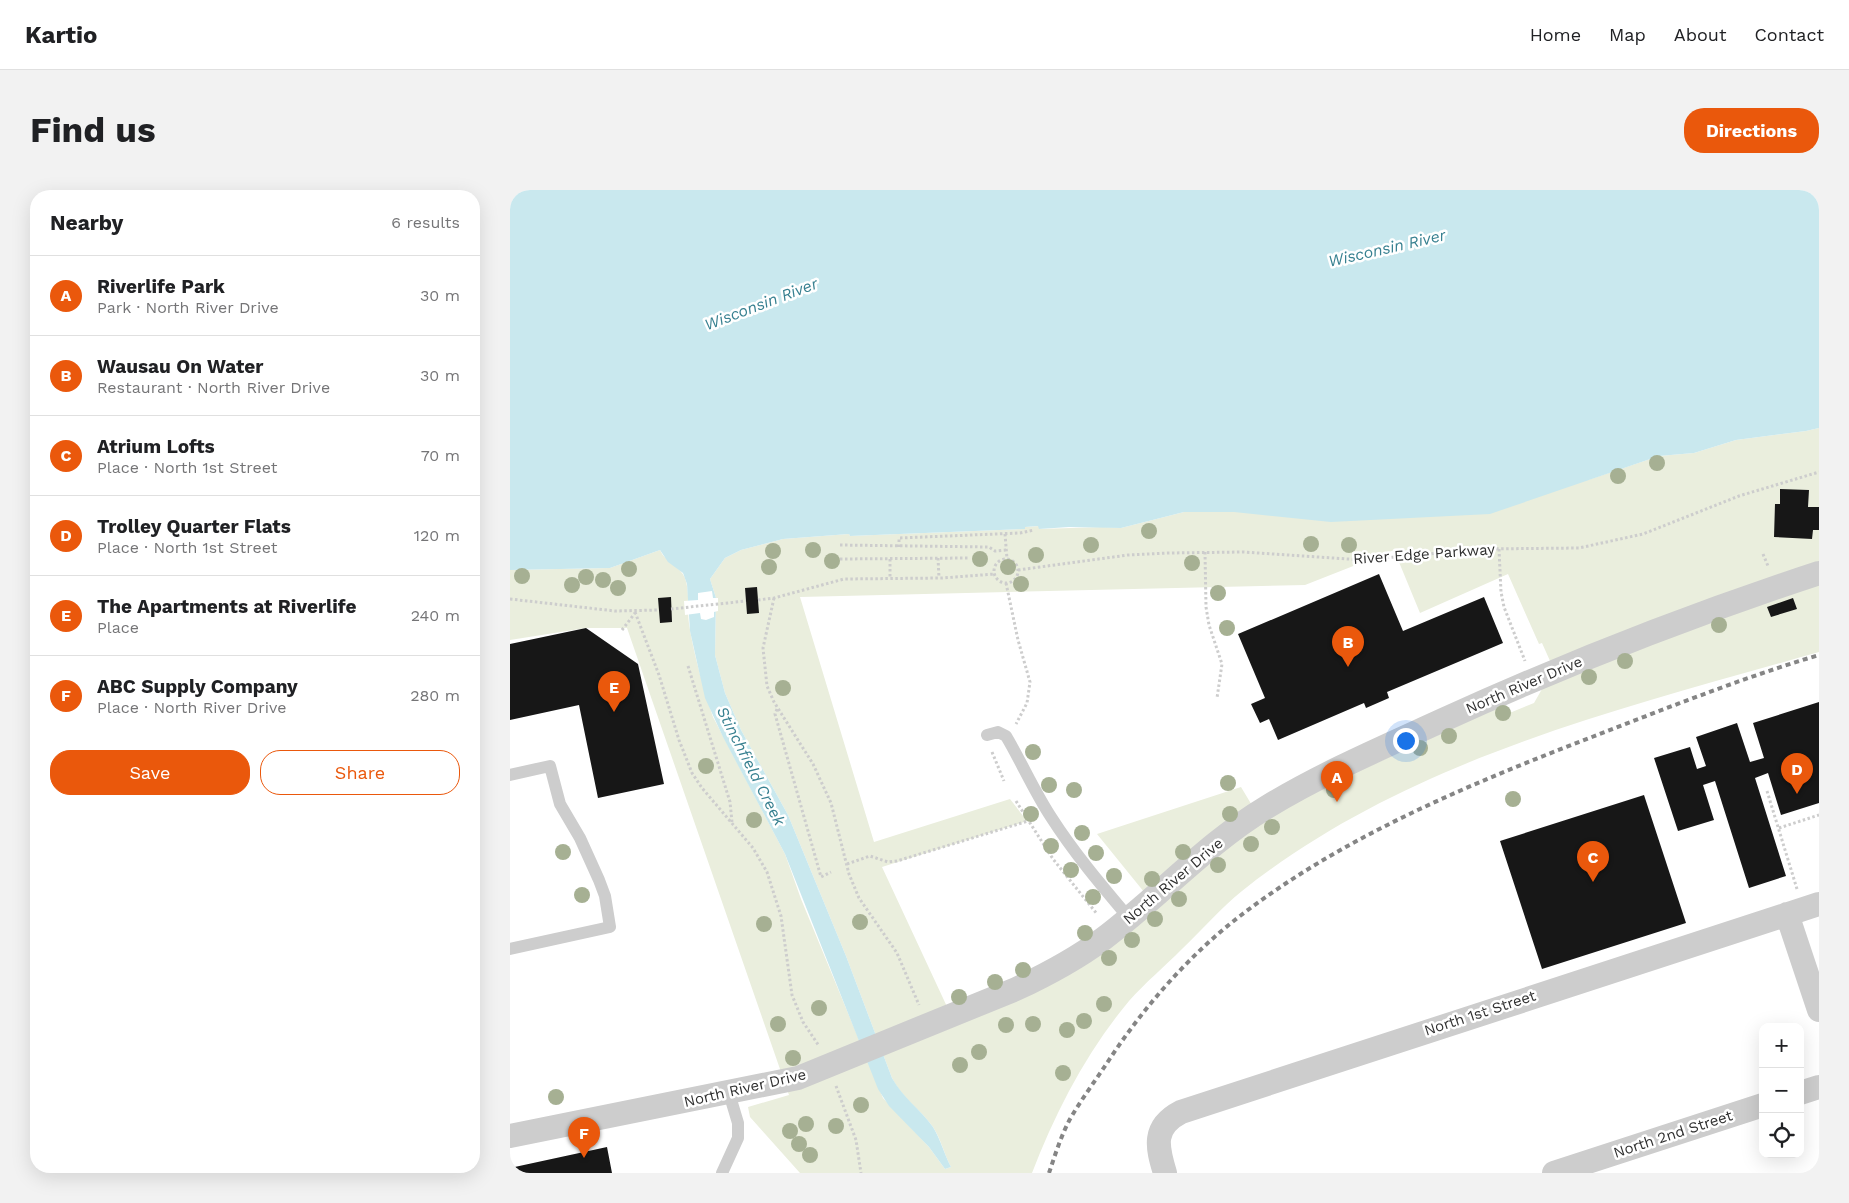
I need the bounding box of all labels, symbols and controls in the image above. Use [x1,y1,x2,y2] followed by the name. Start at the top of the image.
[25,21,97,49] text: Kartio
[1530,24,1581,45] text: Home
[1609,24,1646,45] text: Map
[1674,24,1726,45] text: About
[1754,24,1824,45] text: Contact
[1684,108,1819,153] button: Directions
[30,109,156,151] text: Find us
[50,210,123,235] text: Nearby
[391,213,460,232] text: 6 results
[1326,225,1448,271] water label: Wisconsin River
[702,273,821,334] water label: Wisconsin River
[97,275,225,298] text: Riverlife Park
[61,286,71,305] text: A
[420,286,460,305] text: 30 m
[97,298,279,317] text: Park · North River Drive
[97,355,263,378] text: Wausau On Water
[61,366,71,385] text: B
[420,366,460,385] text: 30 m
[97,378,330,397] text: Restaurant · North River Drive
[97,435,215,458] text: Atrium Lofts
[61,446,71,465] text: C
[421,446,460,465] text: 70 m
[97,458,277,477] text: Place · North 1st Street
[97,515,291,538] text: Trolley Quarter Flats
[60,526,72,545] text: D
[414,526,460,545] text: 120 m
[97,538,277,557] text: Place · North 1st Street
[1352,540,1496,568] street label: River Edge Parkway
[97,595,357,618] text: The Apartments at Riverlife
[61,606,71,625] text: E
[411,606,460,625] text: 240 m
[97,618,139,637] text: Place
[1332,626,1364,667] pin: B
[1463,652,1585,718] street label: North River Drive
[598,671,630,712] pin: E
[97,675,298,698] text: ABC Supply Company
[61,686,71,705] text: F
[410,686,460,705] text: 280 m
[97,698,287,717] text: Place · North River Drive
[713,703,790,830] water label: Stinchfield Creek
[1393,728,1419,754] your location
[50,750,250,795] button: Save
[260,750,460,795] button: Share
[1781,753,1813,794] pin: D
[1321,761,1353,802] pin: A
[1119,834,1227,928] street label: North River Drive
[1577,841,1609,882] pin: C
[1422,986,1539,1040] street label: North 1st Street
[1759,1023,1804,1158] map controls
[1759,1023,1804,1068] button: +
[682,1065,808,1111] street label: North River Drive
[1759,1068,1804,1113] button: −
[1611,1106,1735,1162] street label: North 2nd Street
[1759,1113,1804,1158] button: locate
[568,1117,600,1158] pin: F

